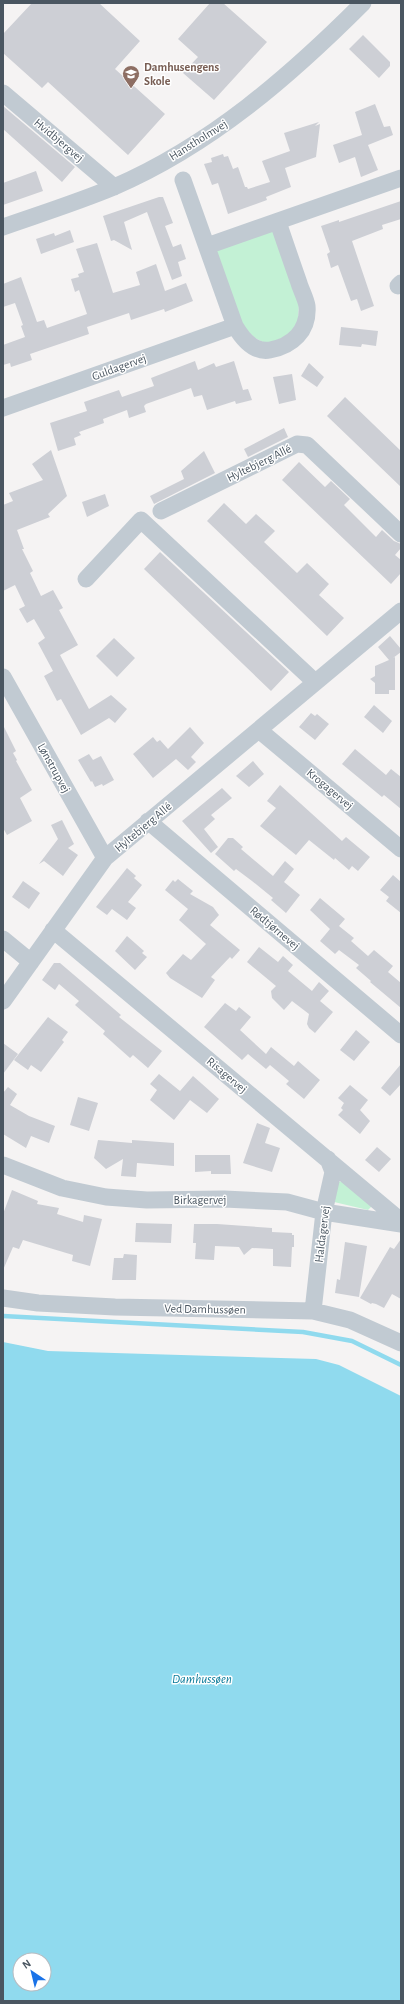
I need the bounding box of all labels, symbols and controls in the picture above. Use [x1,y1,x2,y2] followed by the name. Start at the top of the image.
[144,61,219,87] place label: Damhusengens Skole
[121,64,141,89] school or university icon: Damhusengens Skole
[31,116,86,165] street label: Hvidbjergvej
[167,117,230,163] street label: Hanstholmvej
[90,352,148,383] street label: Guldagervej
[225,442,294,485] street label: Hyltebjerg Allé
[35,741,72,795] street label: Lønstrupvej
[304,766,355,813] street label: Krogagervej
[112,800,174,855] street label: Hyltebjerg Allé
[247,904,302,953] street label: Rødtjørnevej
[204,1055,249,1096] street label: Risagervej
[173,1194,227,1207] street label: Birkagervej
[313,1205,332,1263] street label: Haldagervej
[164,1302,246,1316] street label: Ved Damhussøen
[172,1673,232,1686] water label: Damhussøen
[12,1952,52,1992] north arrow
[20,1958,33,1971] text: N

